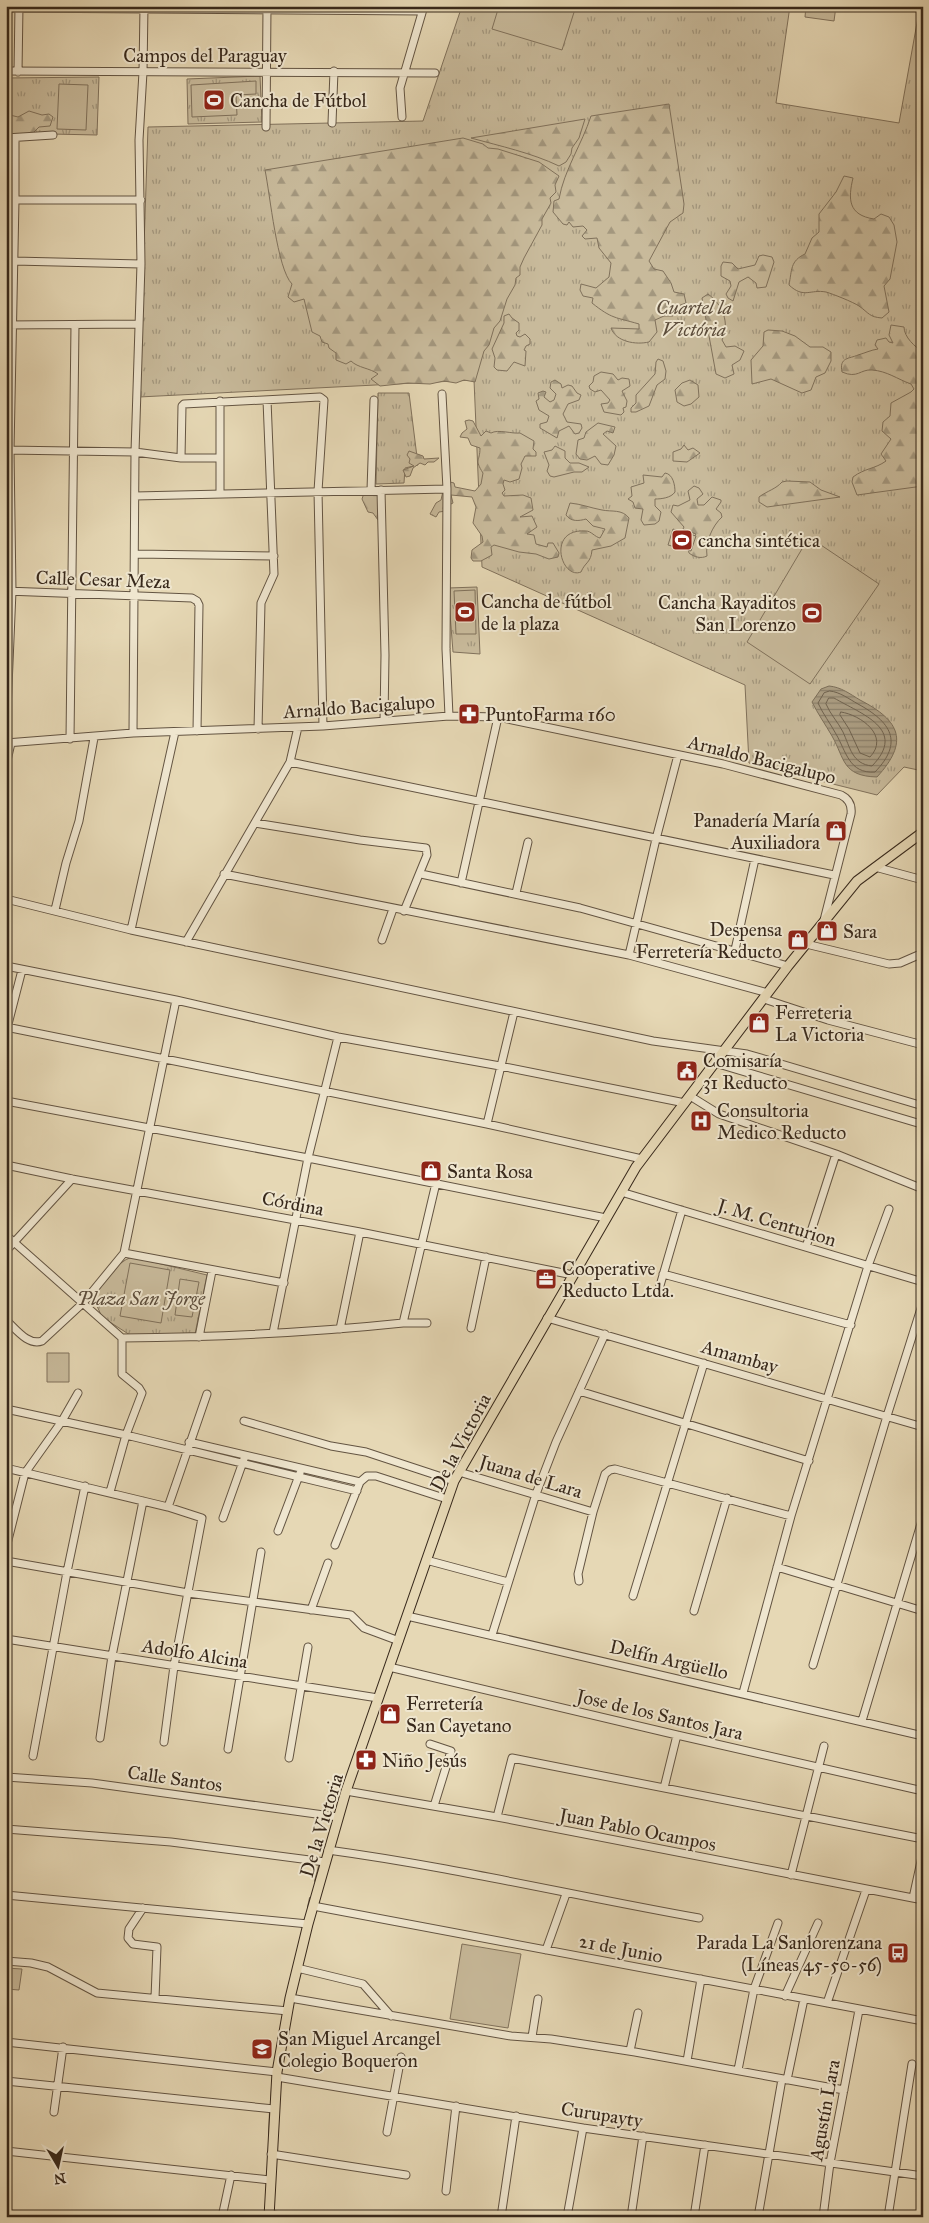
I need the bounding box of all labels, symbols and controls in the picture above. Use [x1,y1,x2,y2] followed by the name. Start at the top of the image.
[123,44,288,68] street label: Campos del Paraguay
[202,88,226,112] sports icon: Cancha de Fútbol
[230,89,367,112] place label: Cancha de Fútbol
[656,296,732,341] park label: Cuartel la Victória
[670,528,694,552] sports icon: cancha sintética
[698,529,821,552] place label: cancha sintética
[35,566,171,593] street label: Calle Cesar Meza
[481,590,613,635] place label: Cancha de fútbol de la plaza
[658,591,796,636] place label: Cancha Rayaditos San Lorenzo
[453,600,477,624] sports icon: Cancha de fútbol de la plaza
[800,601,824,625] sports icon: Cancha Rayaditos San Lorenzo
[282,690,436,724] street label: Arnaldo Bacigalupo
[457,702,481,726] pharmacy icon: PuntoFarma 160
[485,703,616,726] place label: PuntoFarma 160
[684,730,839,790] street label: Arnaldo Bacigalupo
[693,809,821,854] place label: Panadería María Auxiliadora
[824,819,848,843] shop icon: Panadería María Auxiliadora
[636,918,783,963] place label: Despensa Ferretería Reducto
[815,919,839,943] shop icon: Sara
[843,920,878,943] place label: Sara
[786,928,810,952] shop icon: Despensa Ferretería Reducto
[775,1001,865,1046] place label: Ferreteria La Victoria
[747,1011,771,1035] shop icon: Ferreteria La Victoria
[703,1049,788,1094] place label: Comisaría 31 Reducto
[675,1059,699,1083] public building icon: Comisaría 31 Reducto
[717,1099,846,1144] place label: Consultoria Medico Reducto
[689,1109,713,1133] hospital icon: Consultoria Medico Reducto
[419,1159,443,1183] shop icon: Santa Rosa
[447,1160,534,1183] place label: Santa Rosa
[260,1186,327,1221] street label: Córdina
[712,1193,839,1252] street label: J. M. Centurion
[562,1257,674,1302] place label: Cooperative Reducto Ltda.
[534,1267,558,1291] office icon: Cooperative Reducto Ltda.
[77,1287,206,1310] park label: Plaza San Jorge
[698,1334,782,1379] street label: Amambay
[425,1389,496,1495] street label: De la Victoria
[474,1449,586,1504] street label: Juana de Lara
[140,1634,250,1673] street label: Adolfo Alcina
[607,1635,731,1685] street label: Delfín Argüello
[572,1684,746,1746] street label: Jose de los Santos Jara
[406,1692,512,1737] place label: Ferretería San Cayetano
[378,1702,402,1726] shop icon: Ferretería San Cayetano
[354,1748,378,1772] pharmacy icon: Niño Jesús
[382,1749,467,1773] place label: Niño Jesús
[126,1760,224,1797] street label: Calle Santos
[295,1770,348,1880] street label: De la Victoria
[556,1803,718,1857] street label: Juan Pablo Ocampos
[577,1929,665,1969] street label: 21 de Junio
[696,1931,883,1977] place label: Parada La Sanlorenzana (Líneas 45-50-56)
[886,1941,910,1965] bus stop icon: Parada La Sanlorenzana (Líneas 45-50-56)
[278,2027,441,2073] place label: San Miguel Arcangel Colegio Boqueron
[250,2037,274,2061] school or university icon: San Miguel Arcangel Colegio Boqueron
[804,2057,846,2164] street label: Agustín Lara
[559,2097,645,2132] street label: Curupayty
[32,2140,82,2190] north arrow
[53,2169,67,2188] text: N

